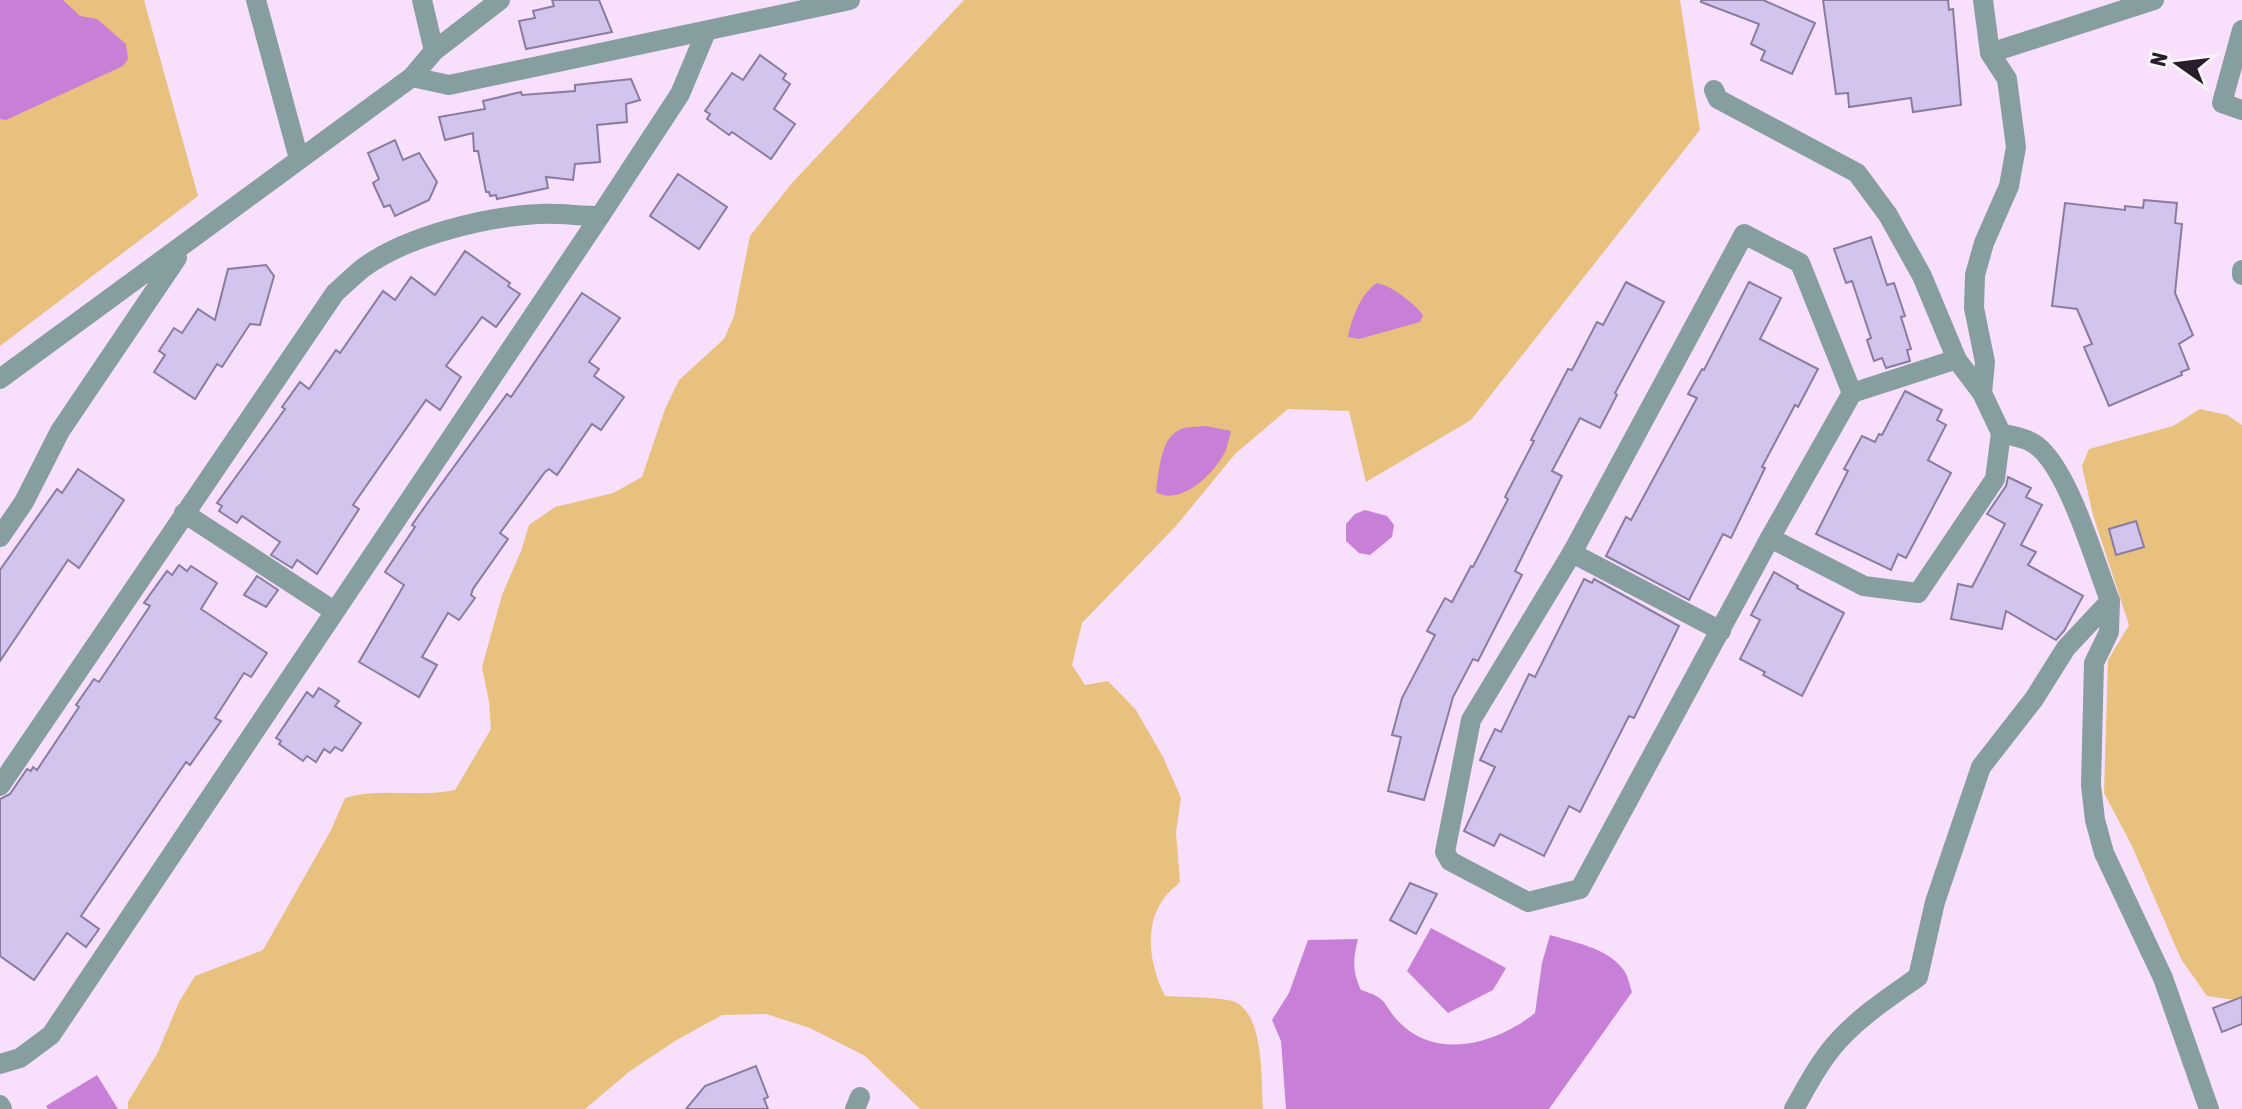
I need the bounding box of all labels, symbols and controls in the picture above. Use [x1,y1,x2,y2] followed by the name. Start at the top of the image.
[2138,24,2218,104] north arrow
[2144,50,2173,69] text: N

